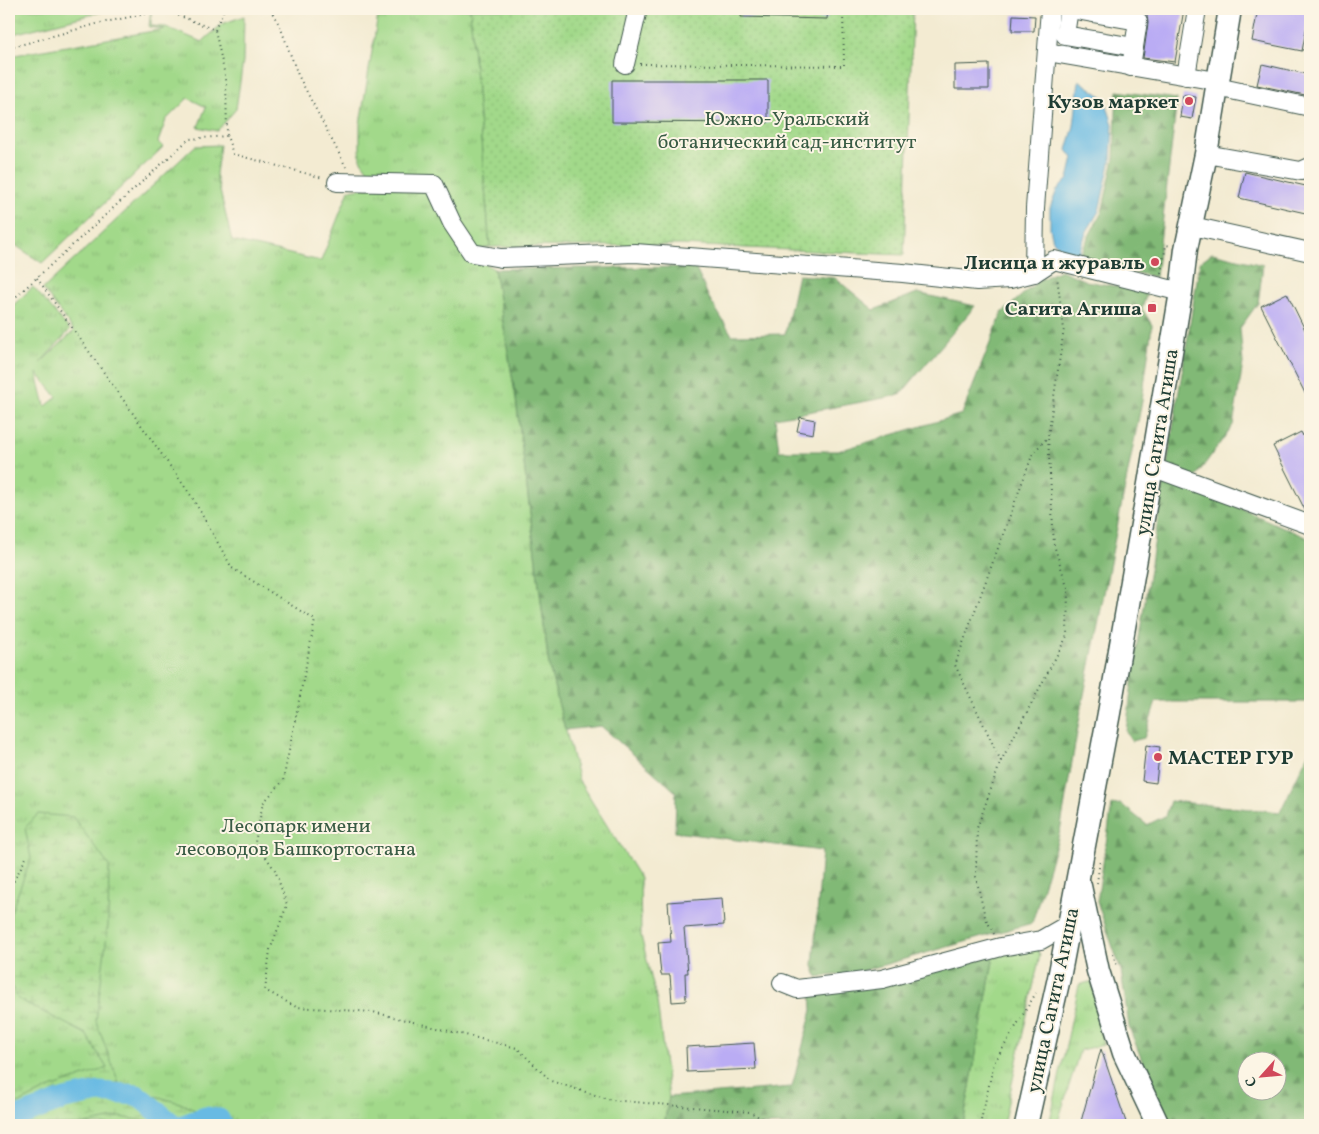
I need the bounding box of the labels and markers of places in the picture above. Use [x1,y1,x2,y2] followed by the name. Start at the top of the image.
[1047,89,1179,117] place label: Кузов маркет
[1183,95,1195,107] marker: Кузов маркет
[964,250,1145,278] place label: Лисица и журавль
[1149,256,1161,268] marker: Лисица и журавль
[1005,296,1142,324] place label: Сагита Агиша
[1146,302,1158,314] marker: Сагита Агиша
[1168,745,1294,773] place label: МАСТЕР ГУР
[1152,751,1164,763] marker: МАСТЕР ГУР

